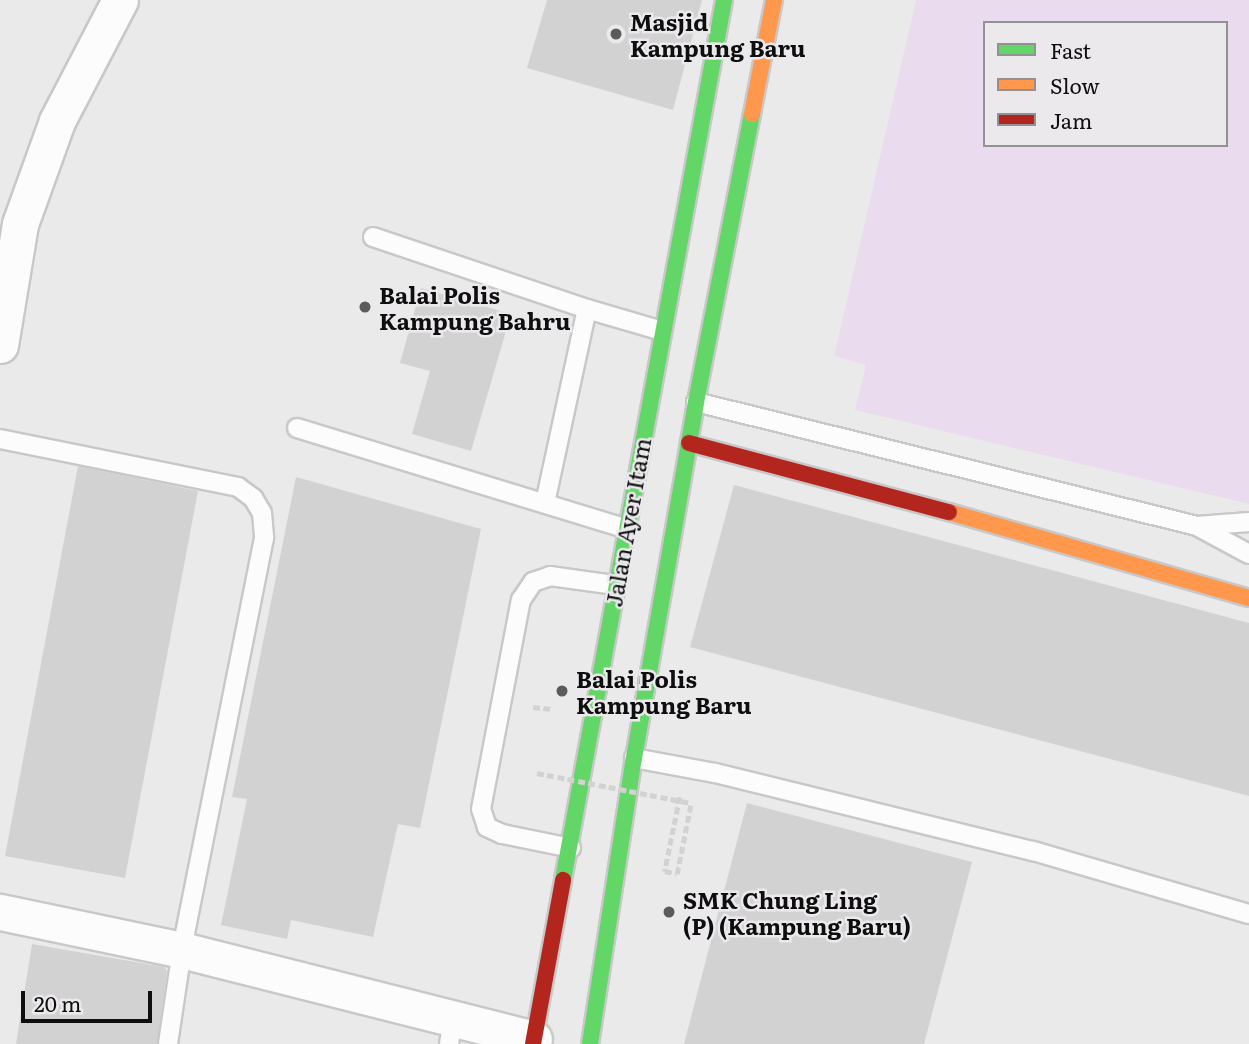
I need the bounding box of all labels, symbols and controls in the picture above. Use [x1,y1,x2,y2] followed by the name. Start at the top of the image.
[630,7,806,61] place label: Masjid Kampung Baru
[983,21,1228,147] legend
[608,26,624,42] marker: Masjid Kampung Baru
[1050,34,1091,65] text: Fast
[1050,69,1100,100] text: Slow
[1050,104,1092,135] text: Jam
[379,280,571,334] place label: Balai Polis Kampung Bahru
[357,299,373,315] marker: Balai Polis Kampung Bahru
[599,435,655,609] street label: Jalan Ayer Itam
[576,664,752,718] place label: Balai Polis Kampung Baru
[554,683,570,699] marker: Balai Polis Kampung Baru
[683,885,911,939] place label: SMK Chung Ling (P) (Kampung Baru)
[661,904,677,920] marker: SMK Chung Ling (P) (Kampung Baru)
[24,978,156,1022] scale bar
[34,987,81,1018] text: 20 m

